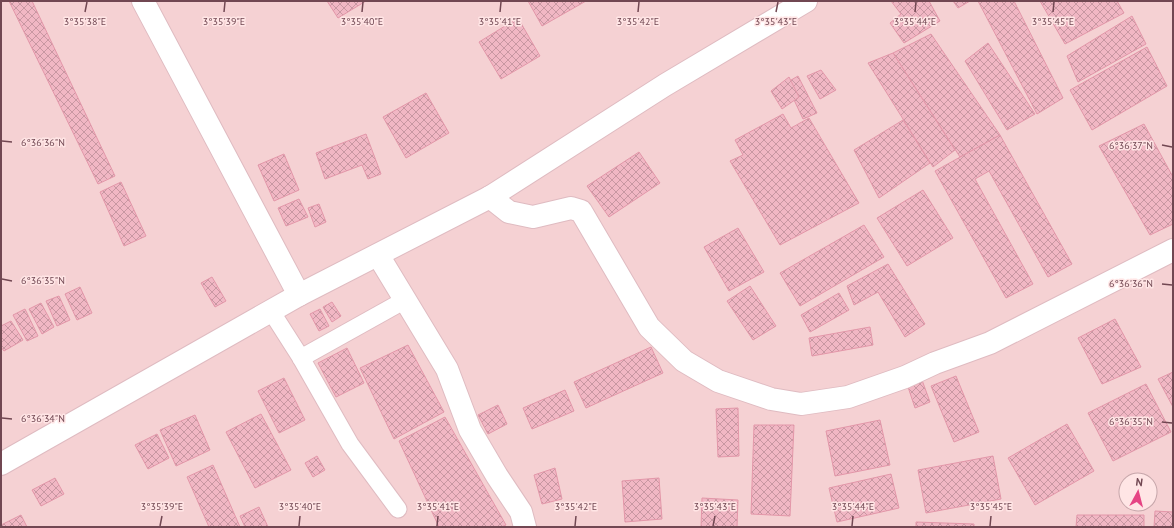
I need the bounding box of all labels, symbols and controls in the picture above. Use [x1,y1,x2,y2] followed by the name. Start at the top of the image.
[64,15,106,28] text: 3°35'38"E
[203,15,245,28] text: 3°35'39"E
[341,15,383,28] text: 3°35'40"E
[479,15,521,28] text: 3°35'41"E
[617,15,659,28] text: 3°35'42"E
[755,15,797,28] text: 3°35'43"E
[894,15,936,28] text: 3°35'44"E
[1032,15,1074,28] text: 3°35'45"E
[21,136,65,149] text: 6°36'36"N
[1109,139,1153,152] text: 6°36'37"N
[21,274,65,287] text: 6°36'35"N
[1109,277,1153,290] text: 6°36'36"N
[21,412,65,425] text: 6°36'34"N
[1109,415,1153,428] text: 6°36'35"N
[1118,472,1158,512] north arrow
[1135,475,1144,489] text: N
[141,500,183,513] text: 3°35'39"E
[279,500,321,513] text: 3°35'40"E
[417,500,459,513] text: 3°35'41"E
[555,500,597,513] text: 3°35'42"E
[694,500,736,513] text: 3°35'43"E
[832,500,874,513] text: 3°35'44"E
[970,500,1012,513] text: 3°35'45"E

